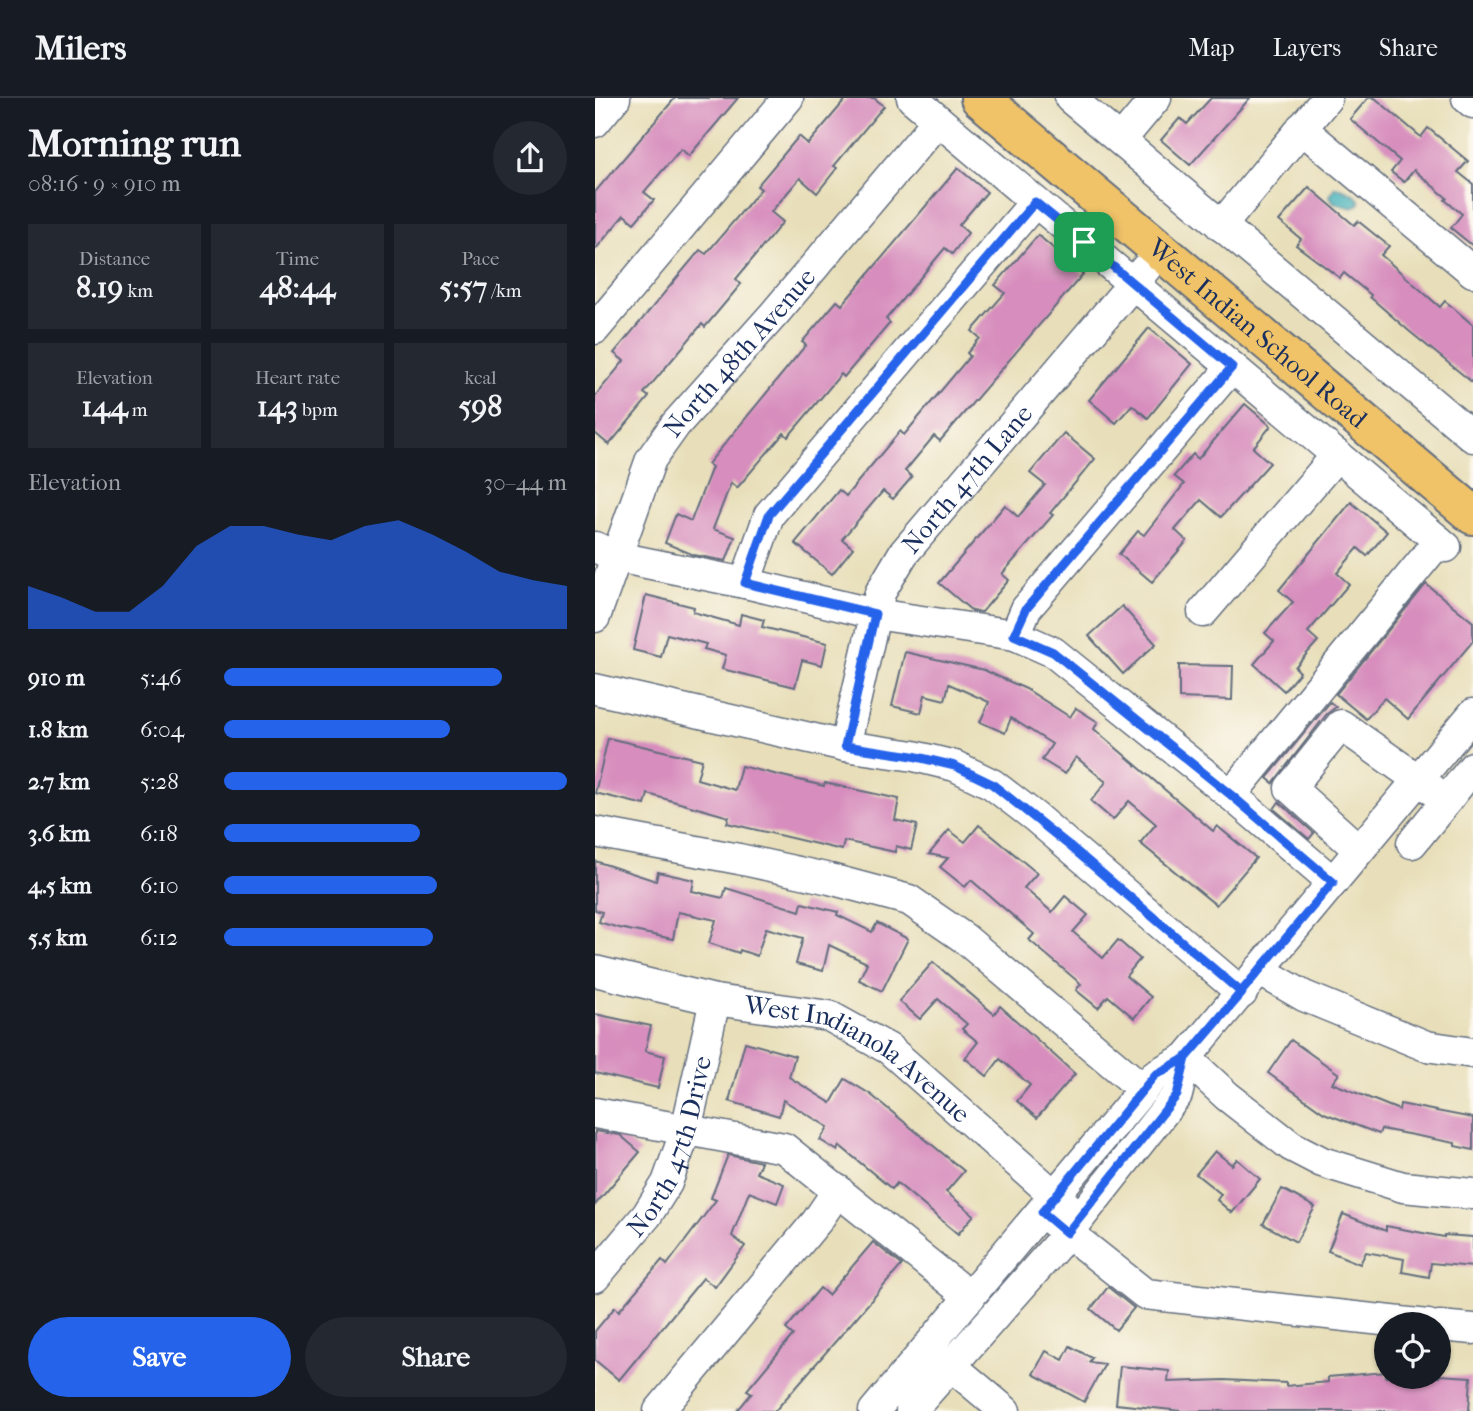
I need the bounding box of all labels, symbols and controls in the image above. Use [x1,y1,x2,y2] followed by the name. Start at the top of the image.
[35,29,126,68] text: Milers
[1189,34,1235,62] text: Map
[1273,34,1341,62] text: Layers
[1379,34,1438,62] text: Share
[28,121,241,166] text: Morning run
[493,121,567,195] button: share
[28,170,181,197] text: 08:16 · 9 × 910 m
[1054,212,1114,272] pin
[1065,223,1103,261] icon: arrive
[1141,232,1374,435] street label: West Indian School Road
[79,248,150,270] text: Distance
[276,248,319,270] text: Time
[462,248,499,270] text: Pace
[657,262,822,443] street label: North 48th Avenue
[76,270,123,305] text: 8.19
[260,270,335,305] text: 48:44
[440,270,487,305] text: 5:57
[123,280,153,302] text: km
[487,280,521,302] text: /km
[76,367,153,389] text: Elevation
[255,367,340,389] text: Heart rate
[465,367,496,389] text: kcal
[81,389,128,424] text: 144
[257,389,298,424] text: 143
[459,389,502,424] text: 598
[896,398,1039,560] street label: North 47th Lane
[128,399,148,421] text: m
[298,399,338,421] text: bpm
[28,469,121,496] text: Elevation
[484,469,567,496] text: 30–44 m
[28,664,85,691] text: 910 m
[140,664,182,691] text: 5:46
[28,716,88,743] text: 1.8 km
[140,716,184,743] text: 6:04
[28,768,90,795] text: 2.7 km
[140,768,179,795] text: 5:28
[28,820,90,847] text: 3.6 km
[140,820,178,847] text: 6:18
[28,872,92,899] text: 4.5 km
[140,872,179,899] text: 6:10
[28,924,87,951] text: 5.5 km
[140,924,178,951] text: 6:12
[742,989,976,1130] street label: West Indianola Avenue
[620,1053,718,1243] street label: North 47th Drive
[1374,1312,1451,1389] map controls
[1374,1312,1451,1389] button: locate
[28,1317,291,1397] button: Save
[305,1317,567,1397] button: Share

